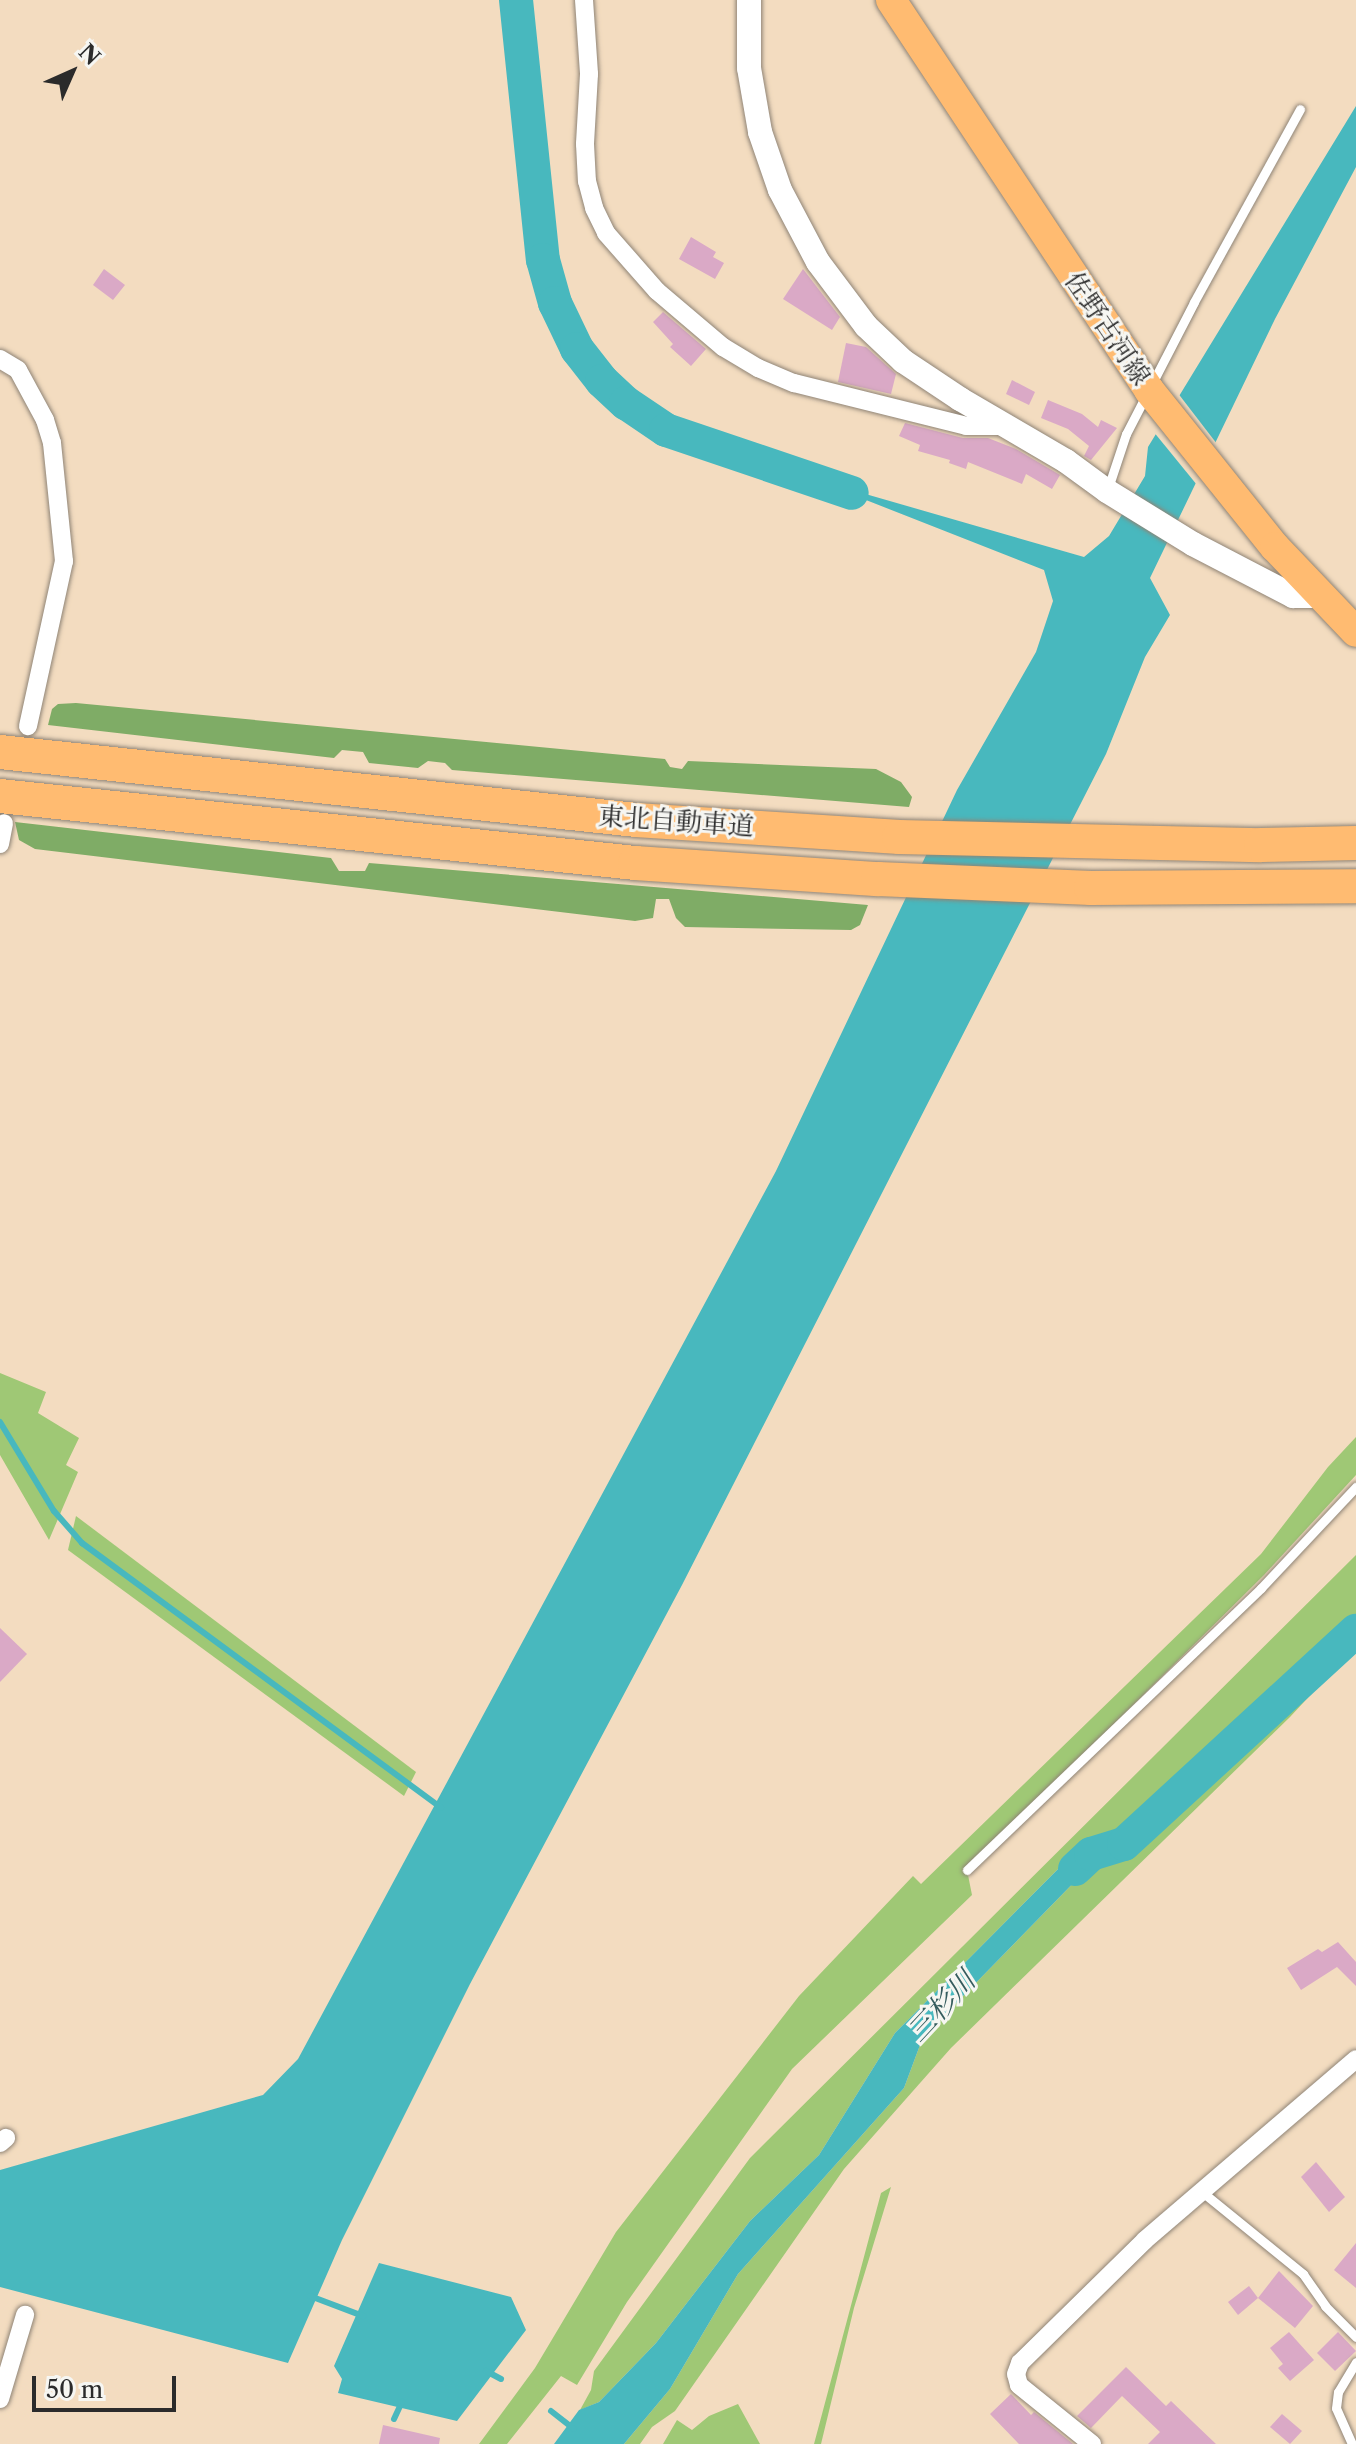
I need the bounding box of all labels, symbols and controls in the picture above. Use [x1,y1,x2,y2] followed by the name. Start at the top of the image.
[32,32,112,112] north arrow
[73,38,106,71] text: N
[1058,266,1156,392] street label: 佐野古河線
[597,801,755,843] street label: 東北自動車道
[900,1964,982,2048] water label: 三杉川
[36,2360,180,2410] scale bar
[46,2375,103,2404] text: 50 m

